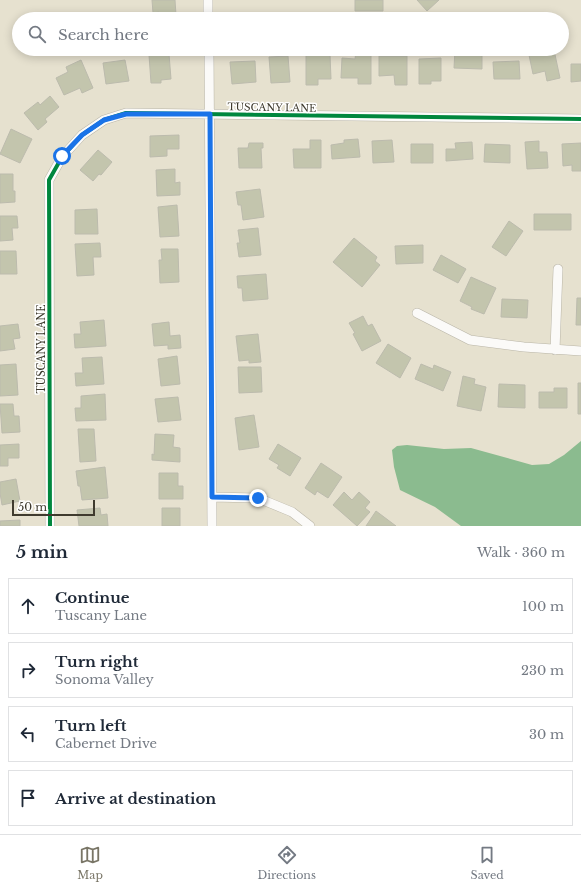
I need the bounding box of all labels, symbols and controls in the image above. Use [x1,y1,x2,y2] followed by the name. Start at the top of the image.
[12,12,569,56] search box
[26,23,48,45] icon: search
[58,25,149,44] text: Search here
[227,100,317,115] street label: TUSCANY LANE
[53,147,71,165] route start
[35,305,48,393] street label: TUSCANY LANE
[249,489,267,507] route end
[12,498,95,517] scale bar
[18,500,47,514] text: 50 m
[16,542,68,563] text: 5 min
[477,544,565,561] text: Walk · 360 m
[55,588,130,607] text: Continue
[17,595,39,617] icon: ahead
[522,598,564,615] text: 100 m
[55,607,147,624] text: Tuscany Lane
[55,652,138,671] text: Turn right
[17,659,39,681] icon: right
[521,662,564,679] text: 230 m
[55,671,154,688] text: Sonoma Valley
[55,716,126,735] text: Turn left
[17,723,39,745] icon: left
[529,726,564,743] text: 30 m
[55,735,157,752] text: Cabernet Drive
[17,787,39,809] icon: arrive
[55,789,216,808] text: Arrive at destination
[77,844,103,882] tab: Map
[257,844,316,882] tab: Directions
[471,844,504,882] tab: Saved

